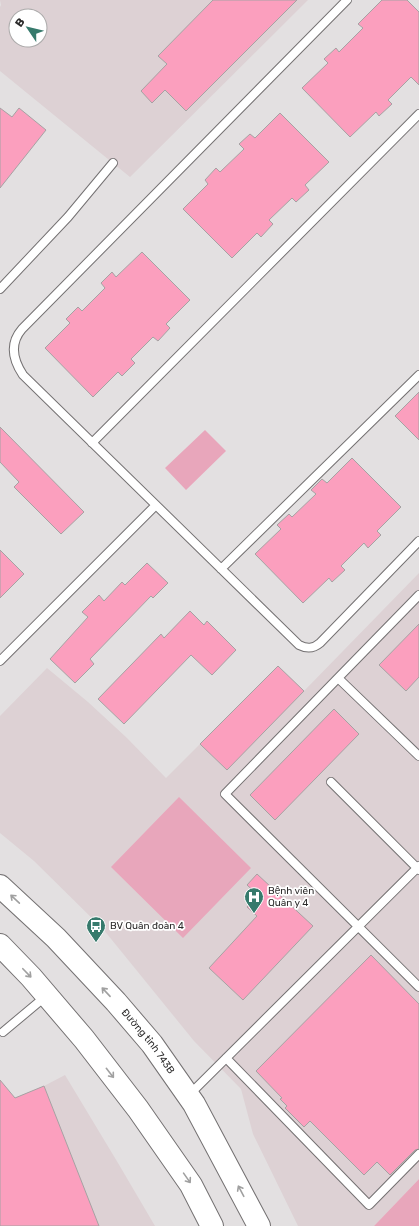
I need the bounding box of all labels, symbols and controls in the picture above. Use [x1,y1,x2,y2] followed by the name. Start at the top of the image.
[8,8,48,48] north arrow
[13,15,28,29] text: B
[268,885,314,909] place label: Bệnh viên Quân y 4
[243,886,265,914] hospital icon: Bệnh viên Quân y 4
[10,895,20,904] one-way arrow
[85,915,107,943] bus stop icon: BV Quân đoàn 4
[110,920,184,932] place label: BV Quân đoàn 4
[22,968,32,978] one-way arrow
[102,987,111,997] one-way arrow
[119,1007,177,1076] street label: Đường tỉnh 743B
[106,1067,115,1078] one-way arrow
[183,1172,191,1183] one-way arrow
[237,1185,245,1197] one-way arrow

